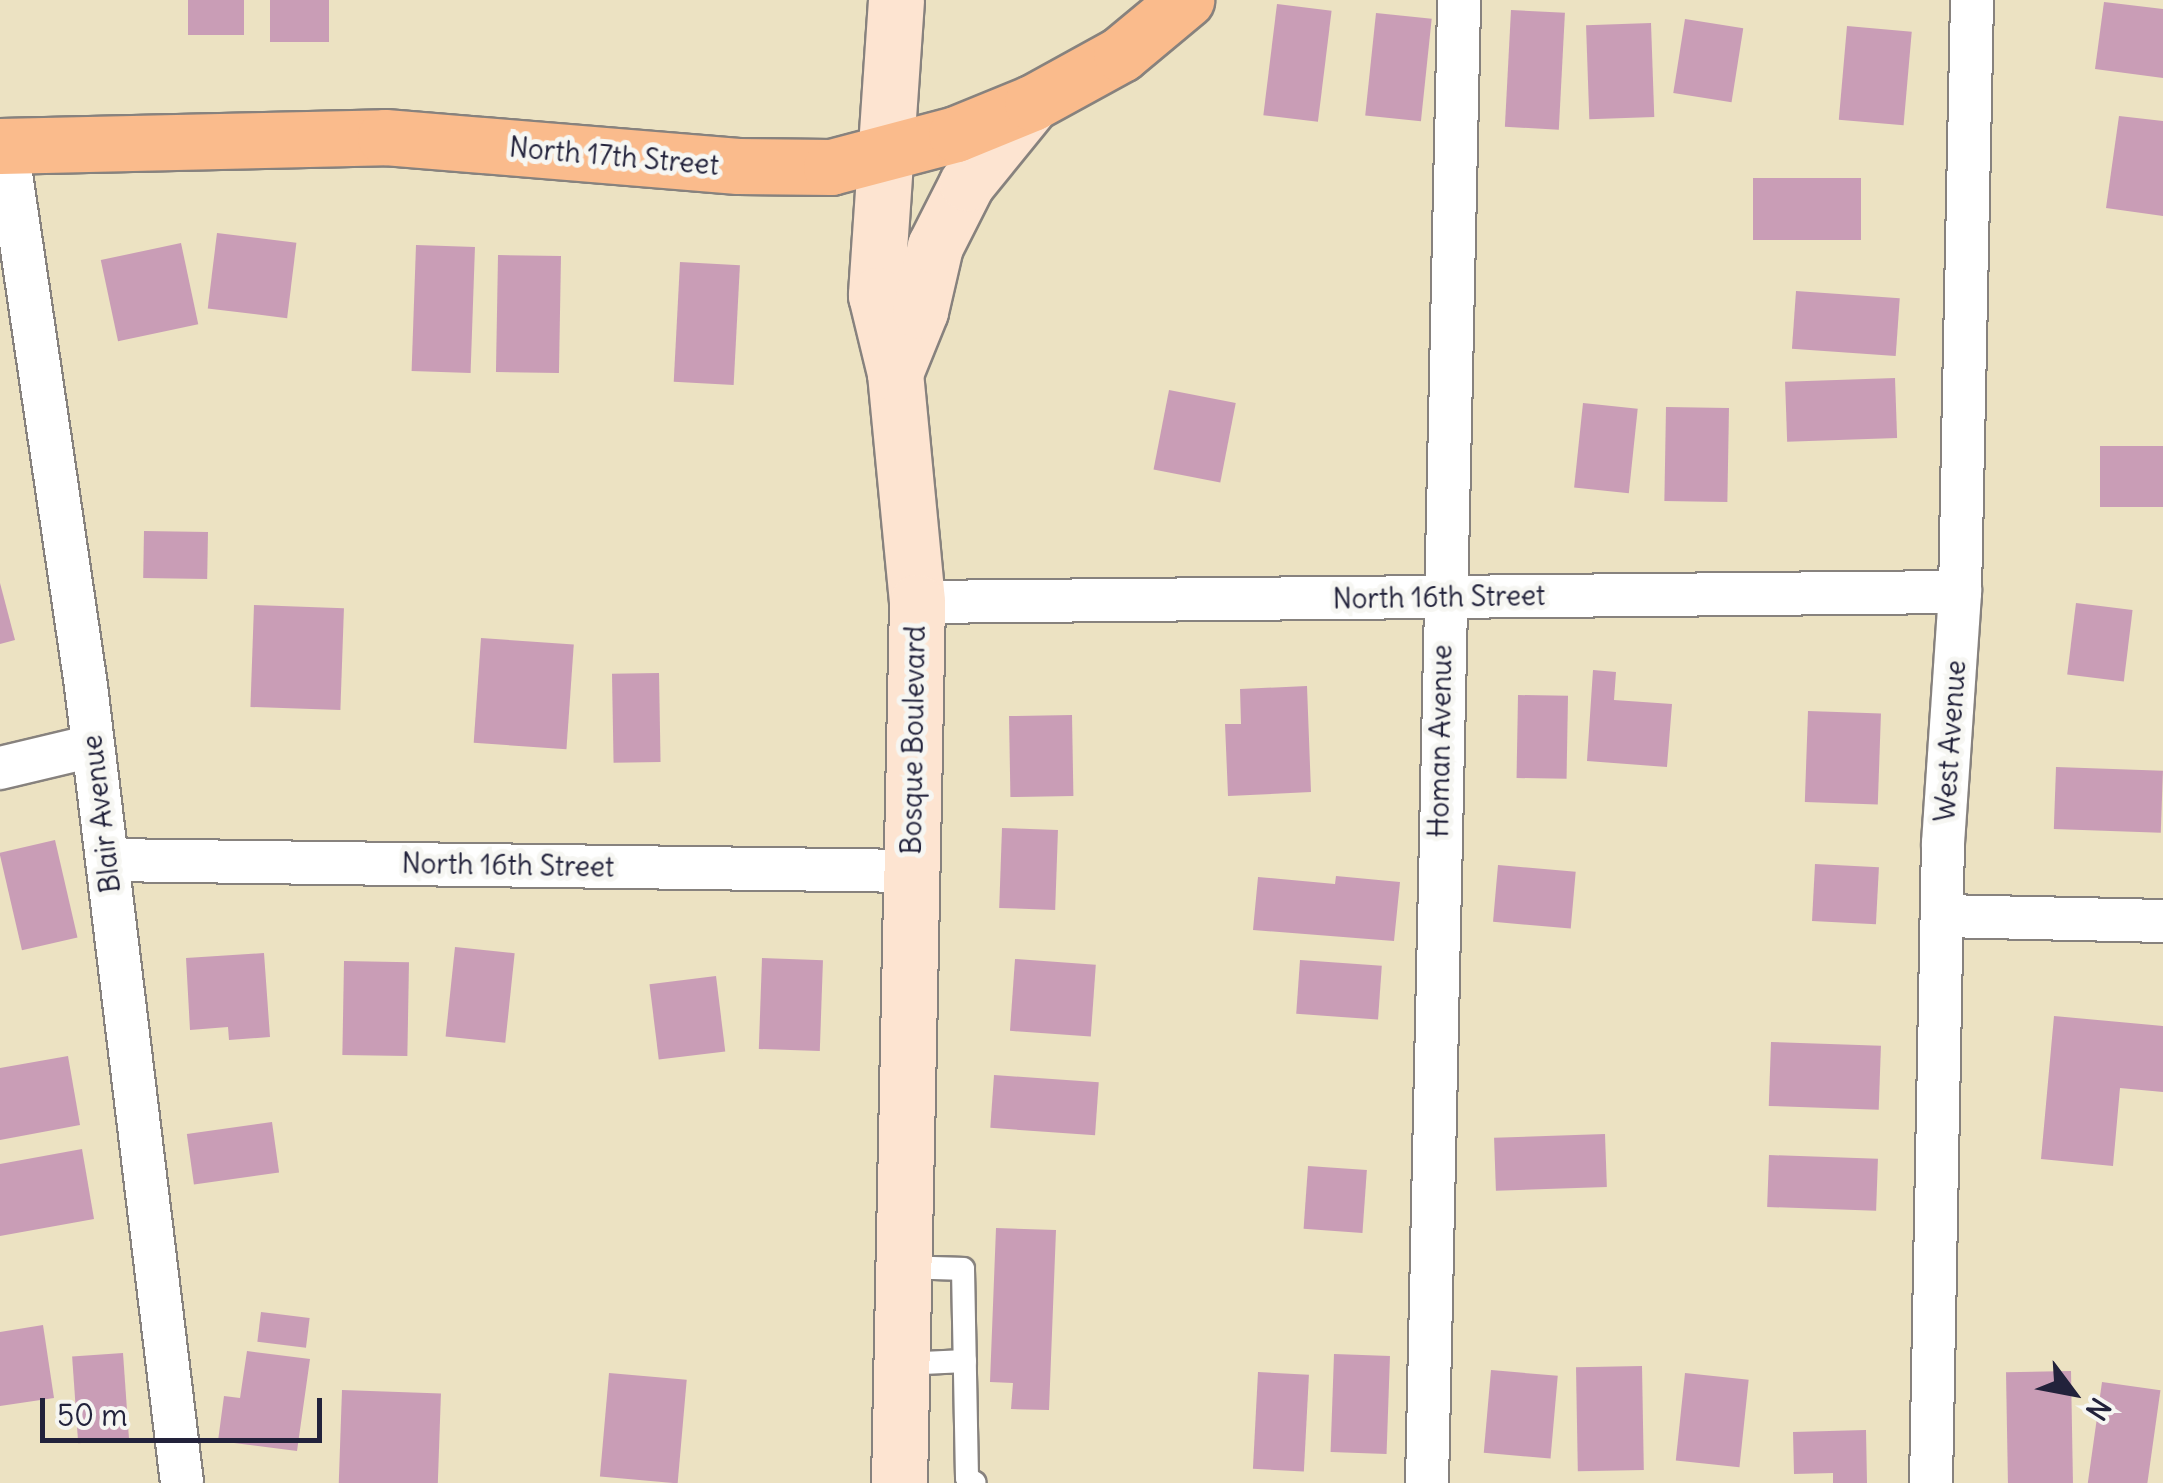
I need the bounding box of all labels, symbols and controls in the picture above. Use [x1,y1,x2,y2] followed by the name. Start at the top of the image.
[508,130,720,182] street label: North 17th Street
[1332,578,1546,616] street label: North 16th Street
[894,625,932,855] street label: Bosque Boulevard
[1422,644,1458,838] street label: Homan Avenue
[1928,659,1972,823] street label: West Avenue
[75,733,127,895] street label: Blair Avenue
[401,846,615,884] street label: North 16th Street
[2023,1343,2123,1443] north arrow
[45,1378,328,1440] scale bar
[2078,1391,2119,1427] text: N
[57,1396,127,1434] text: 50 m

